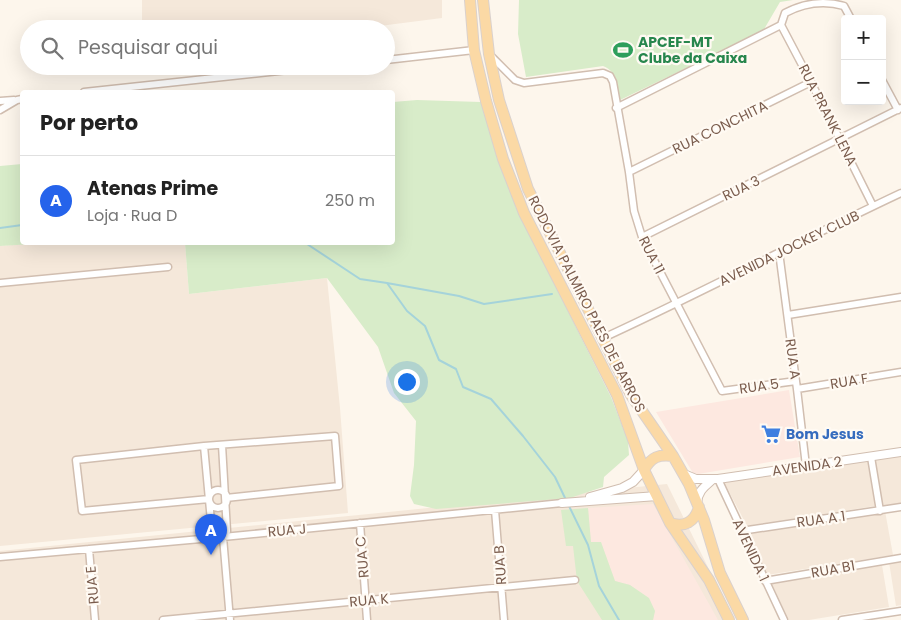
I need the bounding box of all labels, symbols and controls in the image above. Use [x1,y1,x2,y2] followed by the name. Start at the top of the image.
[841,15,886,105] map controls
[841,15,886,60] button: +
[20,20,395,75] search box
[638,32,747,68] place label: APCEF-MT Clube da Caixa
[38,34,66,62] icon: search
[78,34,218,61] text: Pesquisar aqui
[612,39,634,61] sports icon: APCEF-MT Clube da Caixa
[841,60,886,105] button: −
[794,61,862,169] street label: RUA PRANK LENA
[669,95,771,159] street label: RUA CONCHITA
[40,108,138,137] text: Por perto
[719,170,763,206] street label: RUA 3
[87,175,218,202] text: Atenas Prime
[50,189,62,212] text: A
[325,189,375,212] text: 250 m
[523,192,651,416] street label: RODOVIA PALMIRO PAES DE BARROS
[87,204,177,227] text: Loja · Rua D
[715,205,863,291] street label: AVENIDA JOCKEY CLUB
[634,233,670,277] street label: RUA 11
[780,338,806,380] street label: RUA A
[829,368,869,394] street label: RUA F
[394,369,420,395] your location
[738,373,780,399] street label: RUA 5
[760,423,782,445] supermarket icon: Bom Jesus
[786,424,864,444] place label: Bom Jesus
[771,451,843,481] street label: AVENIDA 2
[795,506,847,532] street label: RUA A 1
[195,514,227,555] pin: A
[728,515,774,585] street label: AVENIDA 1
[267,518,307,542] street label: RUA J
[350,535,374,579] street label: RUA C
[489,544,511,586] street label: RUA B
[809,555,857,583] street label: RUA B1
[80,565,104,605] street label: RUA E
[348,588,390,612] street label: RUA K

